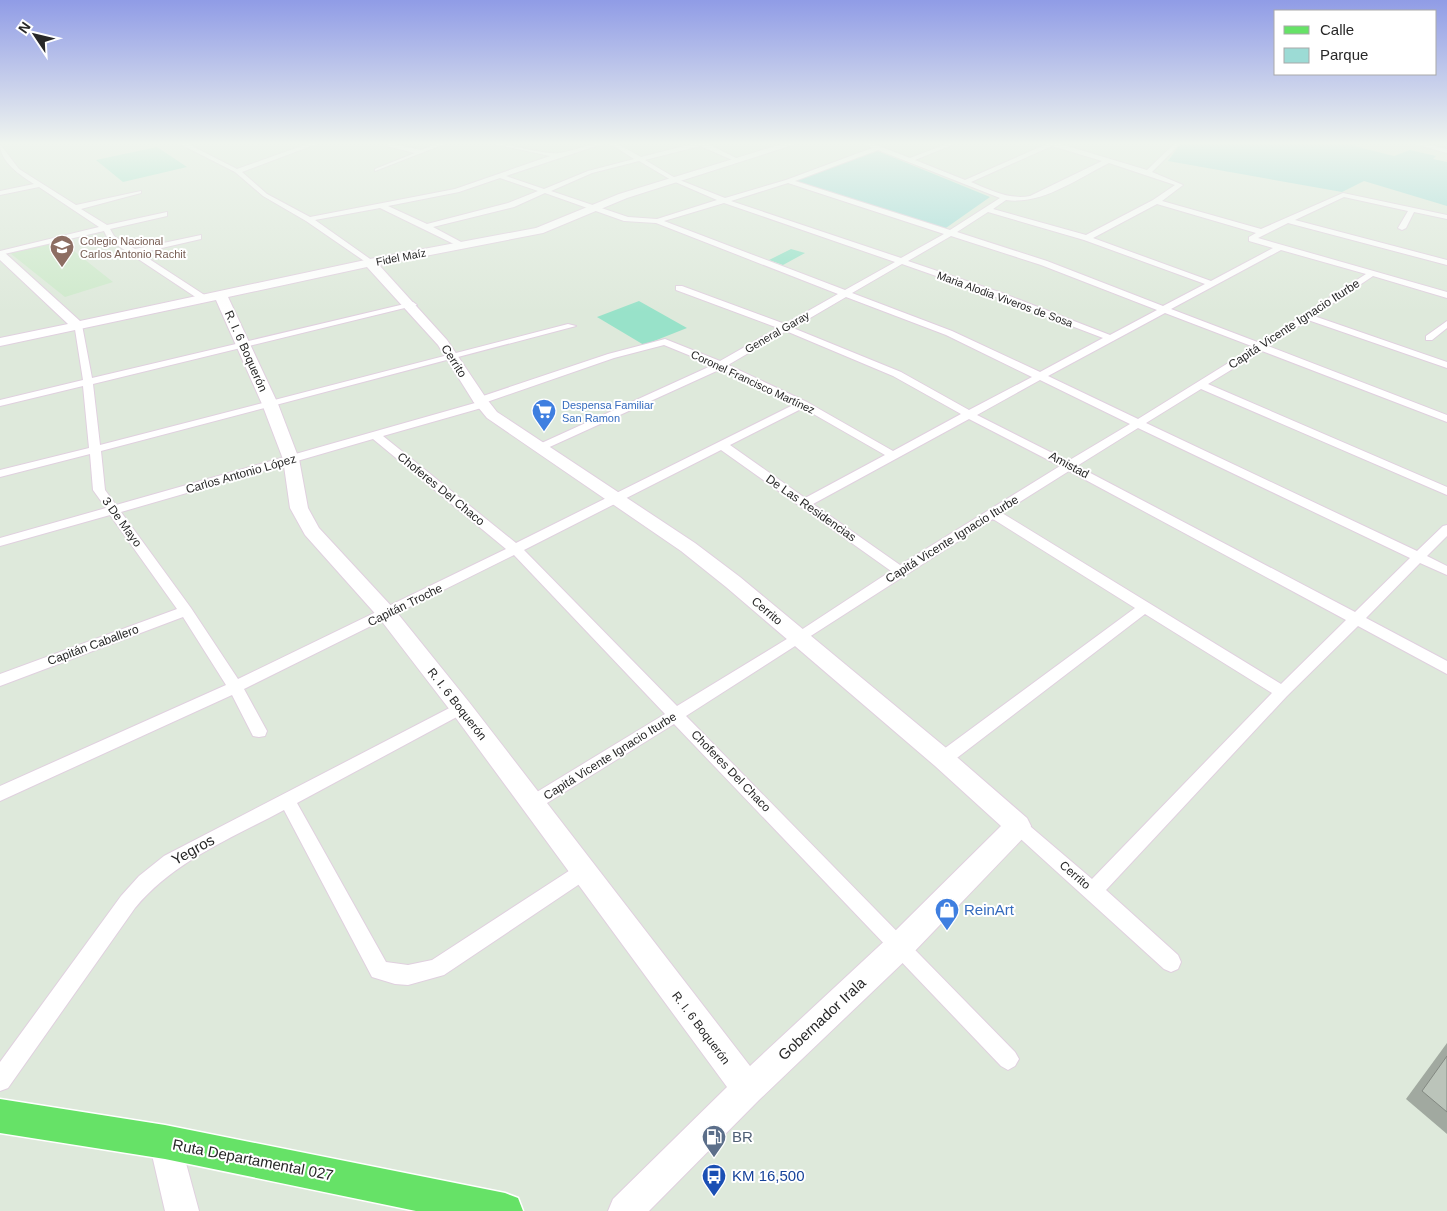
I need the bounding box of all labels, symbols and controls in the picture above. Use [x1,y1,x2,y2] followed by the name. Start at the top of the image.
[10,10,60,60] north arrow
[1274,10,1437,75] legend
[15,19,34,36] text: N
[1320,21,1354,38] text: Calle
[1320,46,1368,63] text: Parque
[49,234,75,268] school or university icon: Colegio Nacional Carlos Antonio Rachit
[80,235,186,260] place label: Colegio Nacional Carlos Antonio Rachit
[375,246,427,268] street label: Fidel Maíz
[936,269,1075,329] street label: Maria Alodia Viveros de Sosa
[1226,276,1363,372] street label: Capitá Vicente Ignacio Iturbe
[222,308,270,394] street label: R. I. 6 Boquerón
[743,309,812,355] street label: General Garay
[438,342,470,380] street label: Cerrito
[689,348,817,416] street label: Coronel Francisco Martínez
[531,398,557,432] supermarket icon: Despensa Familiar San Ramon
[562,399,654,424] place label: Despensa Familiar San Ramon
[1047,449,1091,481] street label: Amistad
[395,450,488,529] street label: Choferes Del Chaco
[184,452,298,496] street label: Carlos Antonio López
[763,472,859,544] street label: De Las Residencias
[883,492,1021,586] street label: Capitá Vicente Ignacio Iturbe
[99,494,145,550] street label: 3 De Mayo
[365,581,445,629] street label: Capitán Troche
[749,594,786,628] street label: Cerrito
[45,622,141,668] street label: Capitán Caballero
[425,665,489,743] street label: R. I. 6 Boquerón
[541,709,679,803] street label: Capitá Vicente Ignacio Iturbe
[688,727,774,815] street label: Choferes Del Chaco
[168,831,217,868] street label: Yegros
[1057,858,1093,892] street label: Cerrito
[934,897,960,931] shop icon: ReinArt
[964,901,1015,918] place label: ReinArt
[774,973,869,1064] street label: Gobernador Irala
[669,989,733,1067] street label: R. I. 6 Boquerón
[701,1124,727,1158] fuel station icon: BR
[732,1128,753,1145] place label: BR
[171,1136,335,1183] street label: Ruta Departamental 027
[701,1163,727,1197] bus stop icon: KM 16,500
[732,1167,805,1184] place label: KM 16,500

